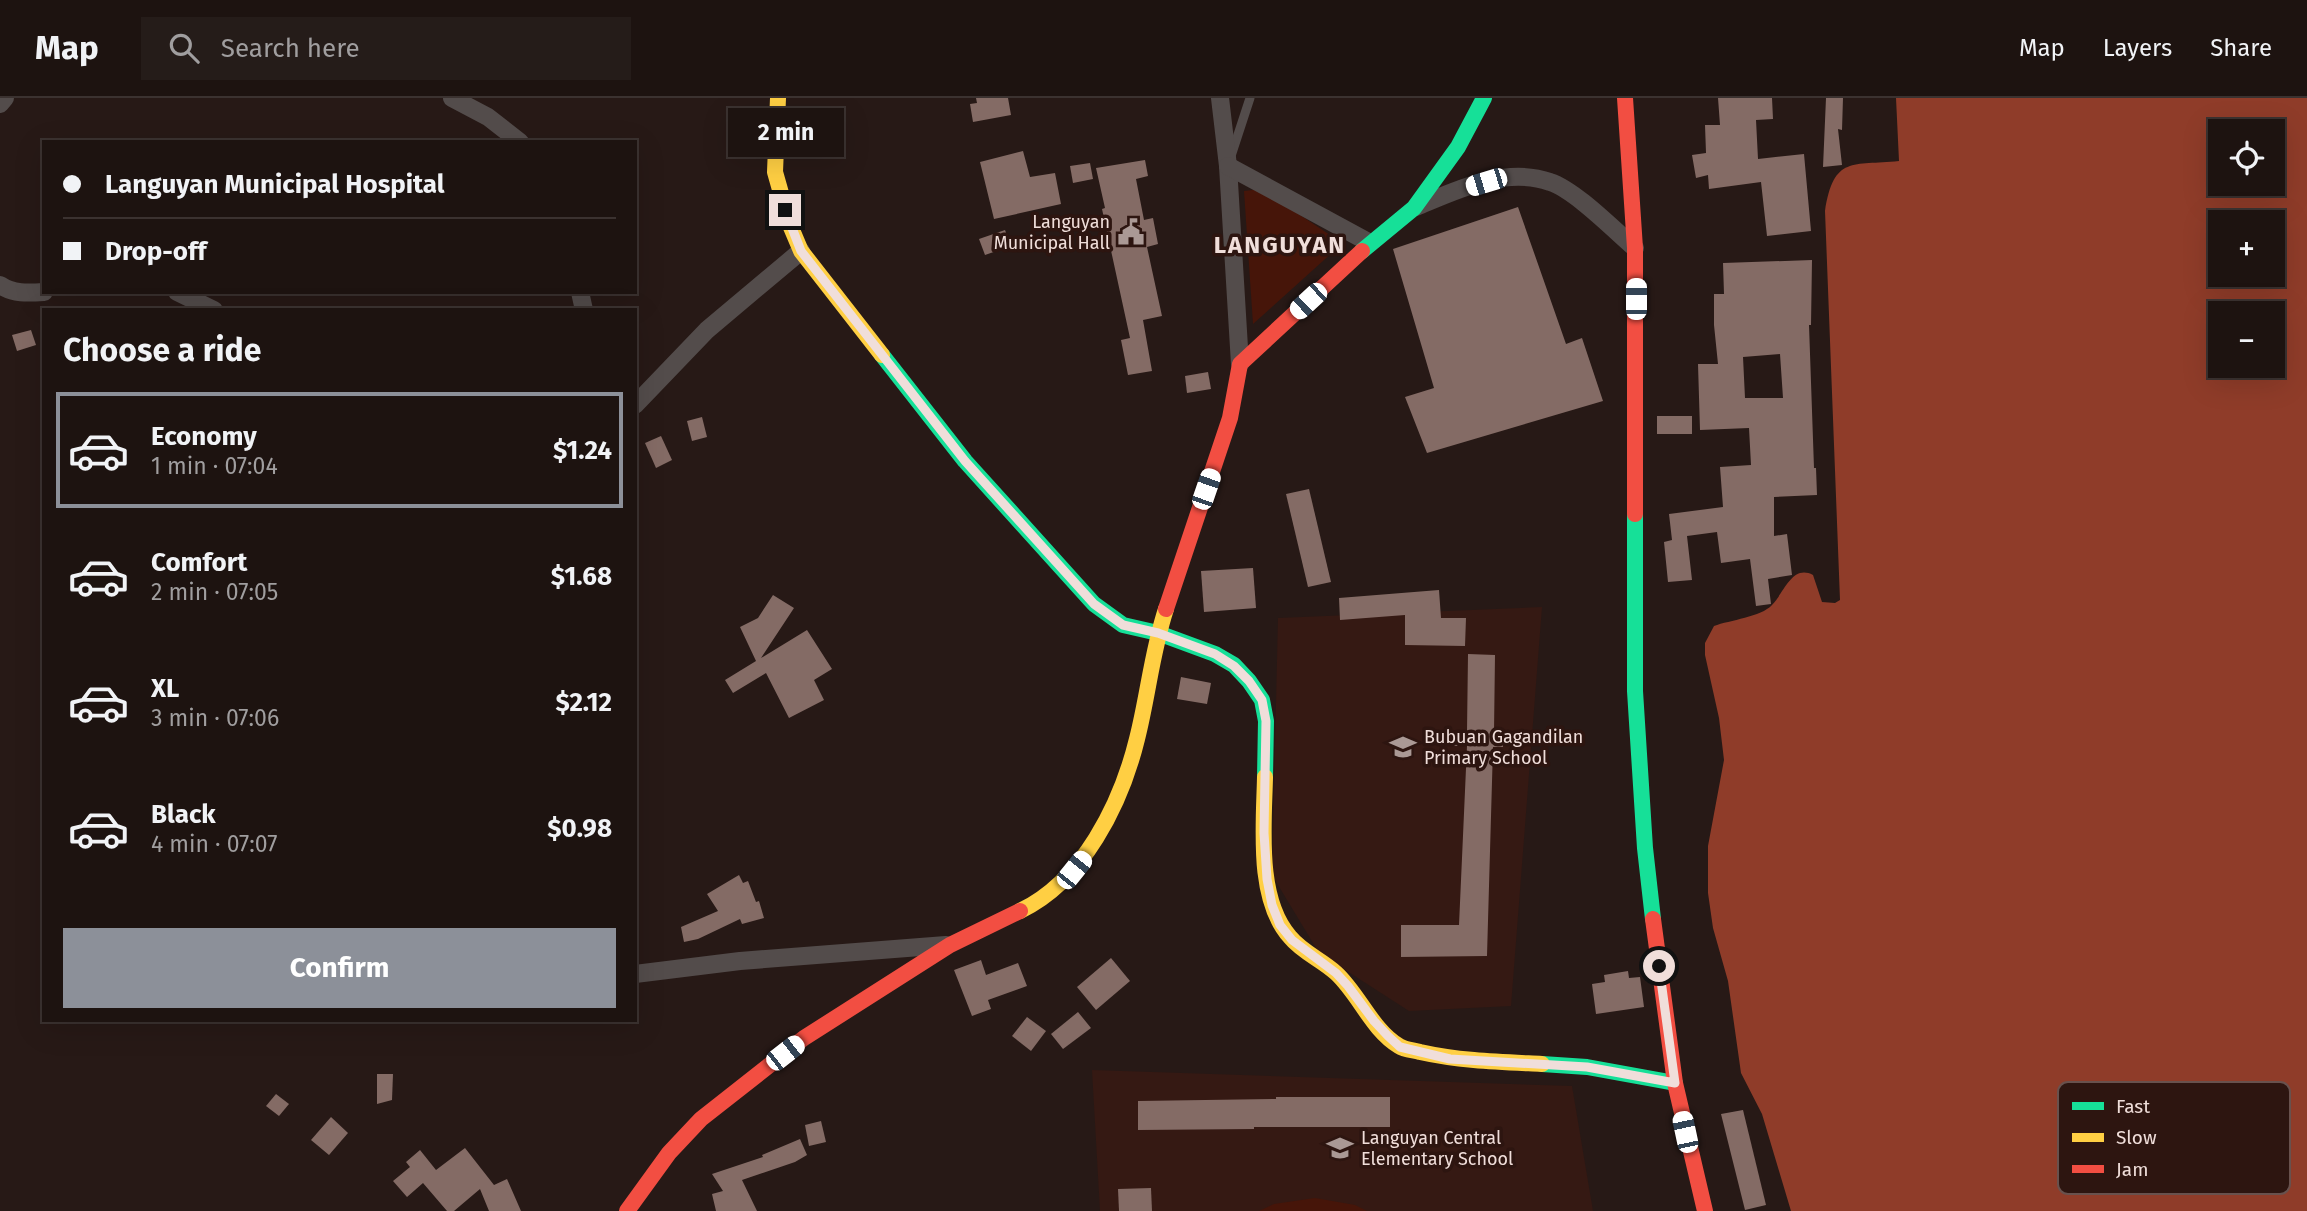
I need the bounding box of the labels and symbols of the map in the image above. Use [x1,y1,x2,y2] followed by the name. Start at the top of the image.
[727,108,843,158] callout: 2 min
[1463,166,1510,198] car
[769,194,801,226] route end
[994,211,1110,254] place label: Languyan Municipal Hall
[1116,217,1146,247] public building icon: Languyan Municipal Hall
[1214,231,1346,259] district label: LANGUYAN
[1626,278,1647,320] car
[1286,279,1331,323] car
[1190,466,1223,512] car
[1424,726,1583,769] place label: Bubuan Gagandilan Primary School
[1388,732,1418,762] school or university icon: Bubuan Gagandilan Primary School
[1053,847,1096,893] car
[1643,950,1675,982] route start
[762,1032,809,1074] car
[2058,1082,2290,1194] legend
[2116,1095,2150,1118] text: Fast
[1671,1109,1700,1155] car
[2116,1126,2157,1149] text: Slow
[1361,1127,1513,1170] place label: Languyan Central Elementary School
[1325,1133,1355,1163] school or university icon: Languyan Central Elementary School
[2116,1158,2148,1181] text: Jam

